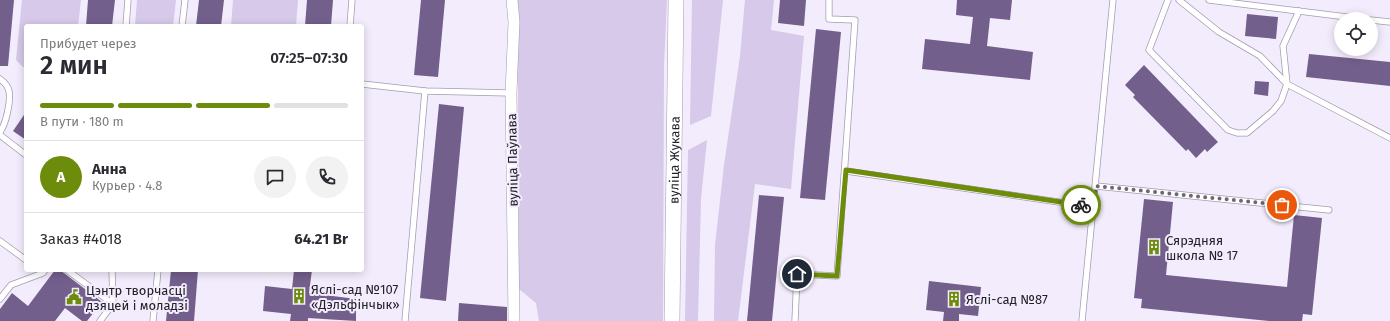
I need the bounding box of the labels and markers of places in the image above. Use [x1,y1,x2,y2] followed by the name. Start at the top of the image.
[1265,188,1299,222] pin
[1166,233,1238,263] place label: Сярэдняя школа № 17
[1145,238,1163,256] building icon: Сярэдняя школа № 17
[780,257,814,291] pin
[311,282,400,312] place label: Яслі-сад №107 «Дэльфінчык»
[86,283,188,313] place label: Цэнтр творчасці дзяцей і моладзі
[290,287,308,305] building icon: Яслі-сад №107 «Дэльфінчык»
[65,288,83,306] public building icon: Цэнтр творчасці дзяцей і моладзі
[945,290,963,308] building icon: Яслі-сад №87
[966,292,1048,307] place label: Яслі-сад №87

